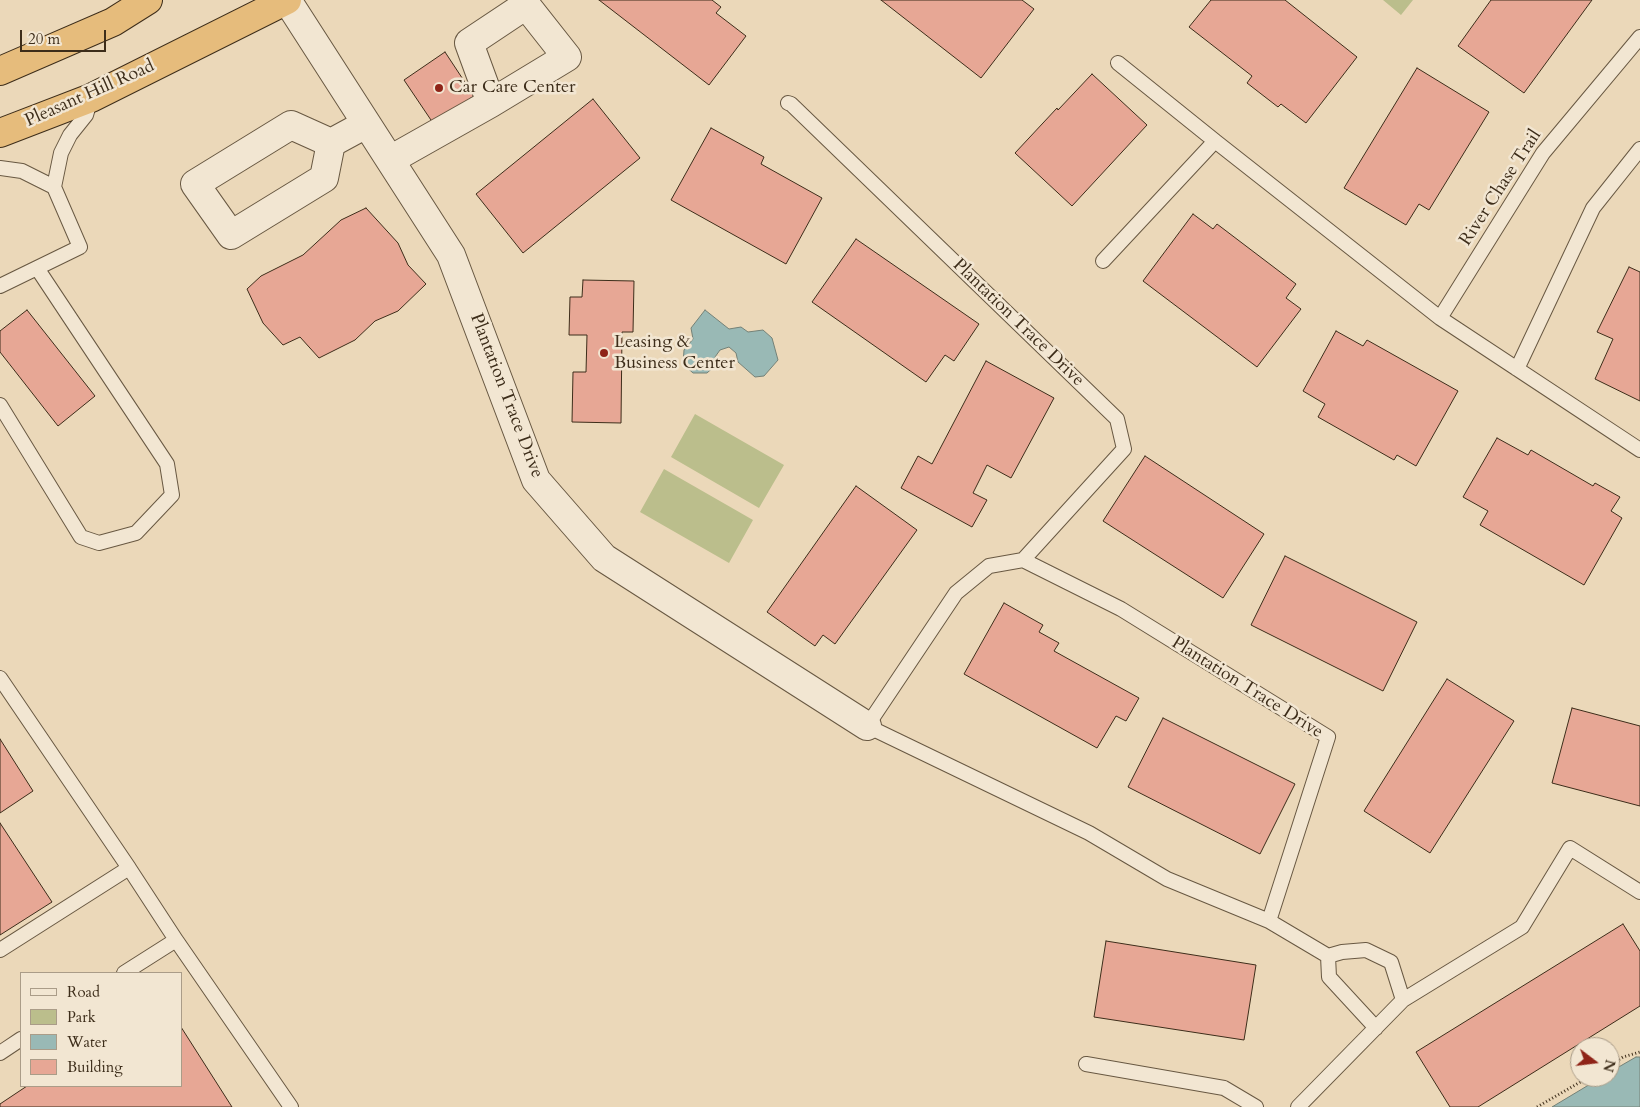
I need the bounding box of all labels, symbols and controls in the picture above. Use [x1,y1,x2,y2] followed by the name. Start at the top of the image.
[22,20,109,52] scale bar
[28,29,60,49] text: 20 m
[22,56,158,132] street label: Pleasant Hill Road
[449,77,576,99] place label: Car Care Center
[433,82,445,94] marker: Car Care Center
[1455,126,1547,250] street label: River Chase Trail
[948,255,1088,391] street label: Plantation Trace Drive
[465,311,547,481] street label: Plantation Trace Drive
[614,332,735,374] place label: Leasing & Business Center
[598,347,610,359] marker: Leasing & Business Center
[1167,633,1327,743] street label: Plantation Trace Drive
[20,972,182,1087] legend
[67,982,100,1002] text: Road
[67,1007,96,1027] text: Park
[67,1032,107,1052] text: Water
[1570,1037,1620,1087] north arrow
[67,1057,123,1077] text: Building
[1598,1057,1620,1074] text: N

